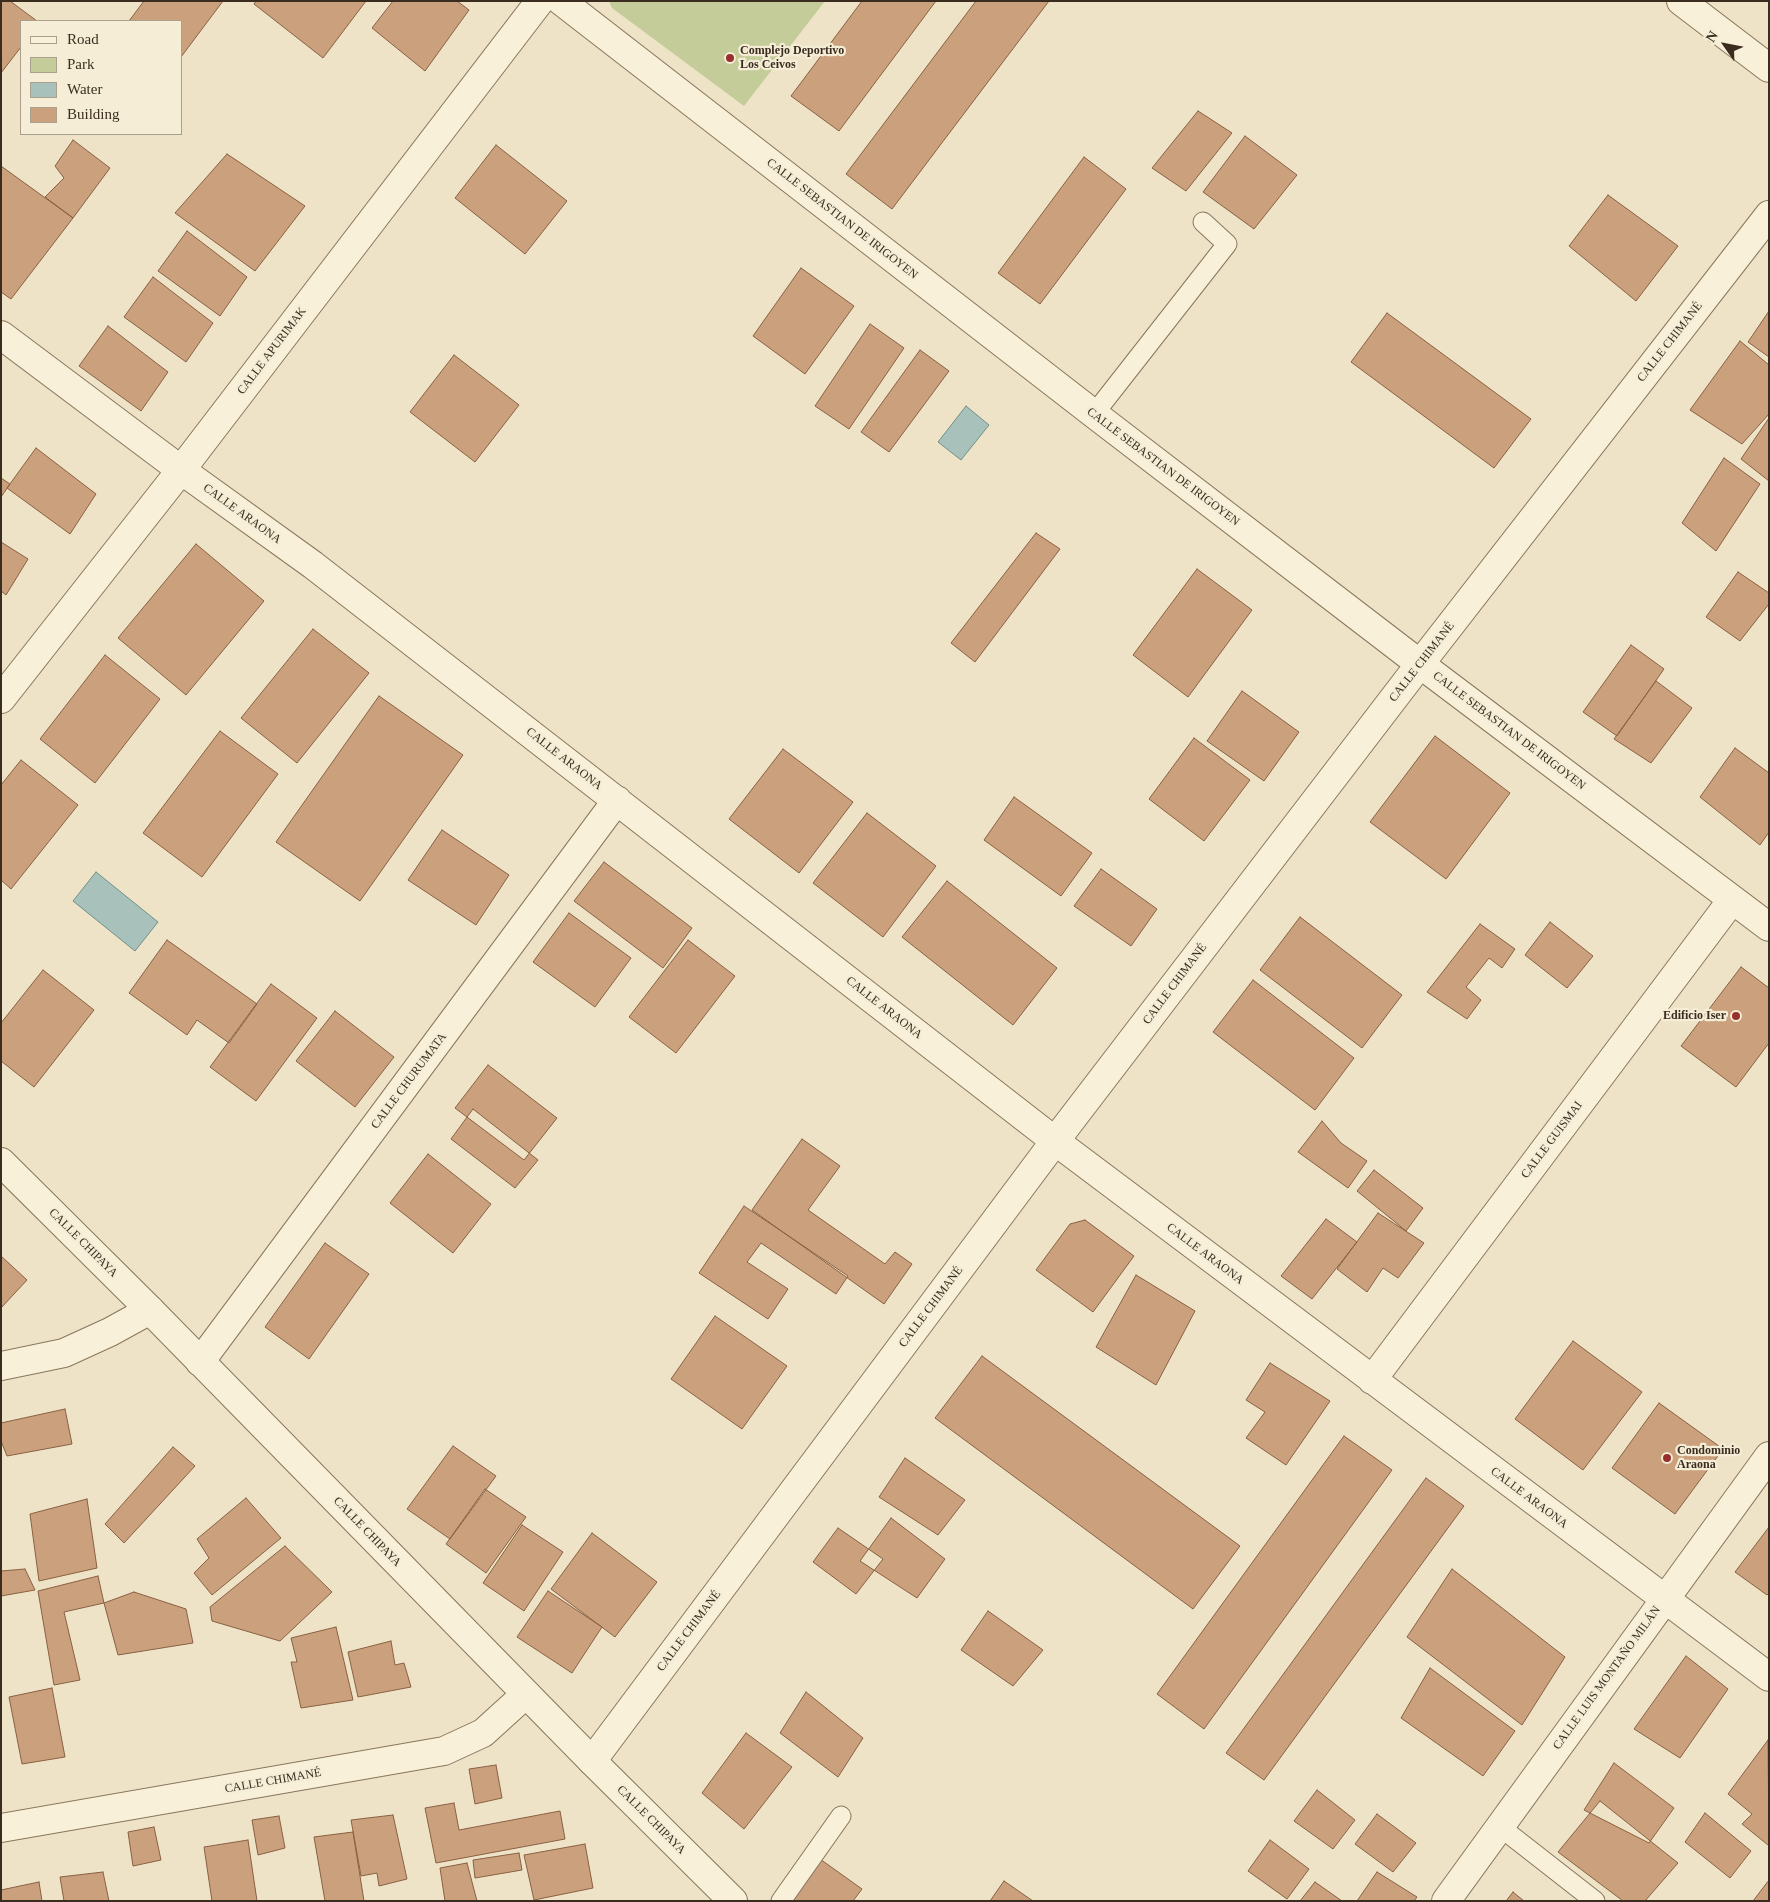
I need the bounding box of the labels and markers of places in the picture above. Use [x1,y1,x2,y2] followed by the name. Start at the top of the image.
[740,44,844,72] place label: Complejo Deportivo Los Ceivos
[724,52,736,64] marker: Complejo Deportivo Los Ceivos
[1663,1009,1726,1023] place label: Edificio Iser
[1730,1010,1742,1022] marker: Edificio Iser
[1677,1444,1740,1472] place label: Condominio Araona
[1661,1452,1673,1464] marker: Condominio Araona

